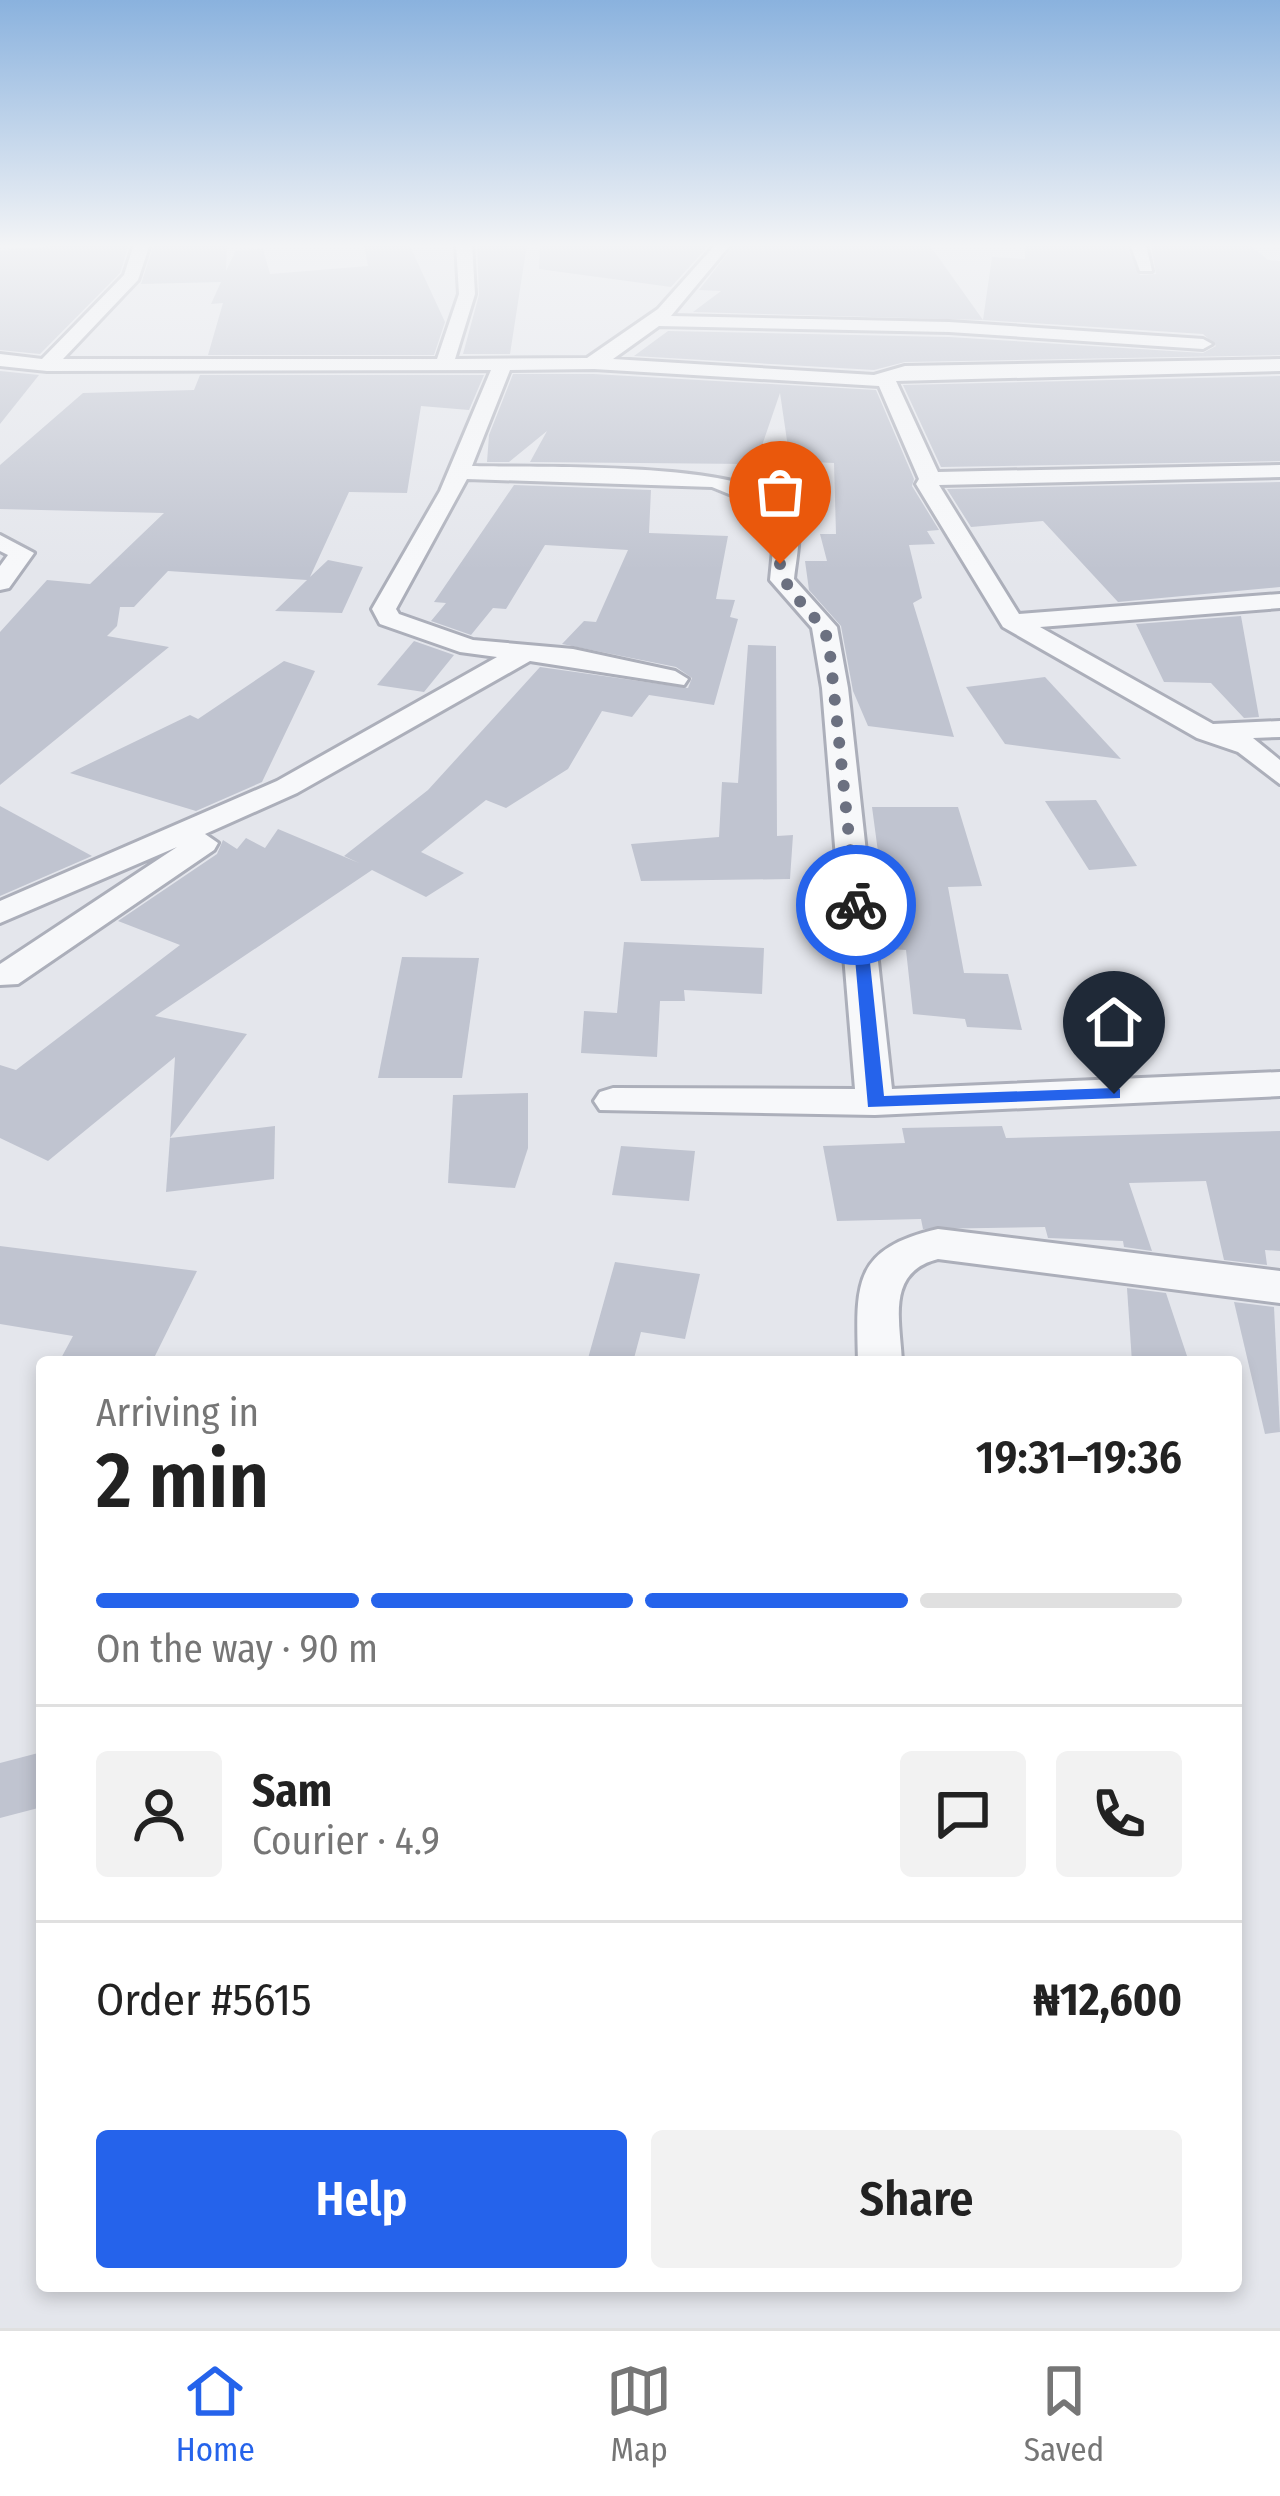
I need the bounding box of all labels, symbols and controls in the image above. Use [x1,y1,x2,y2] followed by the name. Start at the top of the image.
[729,441,831,564] pin
[747,459,813,525] icon: bag
[796,845,916,965] courier
[823,872,889,938] icon: bike
[1063,971,1165,1094] pin
[1081,989,1147,1055] icon: home
[96,1390,259,1436] text: Arriving in
[976,1431,1182,1485] text: 19:31–19:36
[96,1434,269,1528] text: 2 min
[96,1626,378,1672] text: On the way · 90 m
[96,1751,222,1877] button: person
[900,1751,1026,1877] button: chat
[1056,1751,1182,1877] button: phone
[252,1764,332,1818] text: Sam
[252,1818,440,1864] text: Courier · 4.9
[96,1973,312,2027] text: Order #5615
[1033,1973,1182,2027] text: ₦12,600
[96,2130,627,2268] button: Help
[651,2130,1182,2268] button: Share
[176,2358,255,2470] tab: Home
[606,2358,672,2470] tab: Map
[1024,2358,1104,2470] tab: Saved

